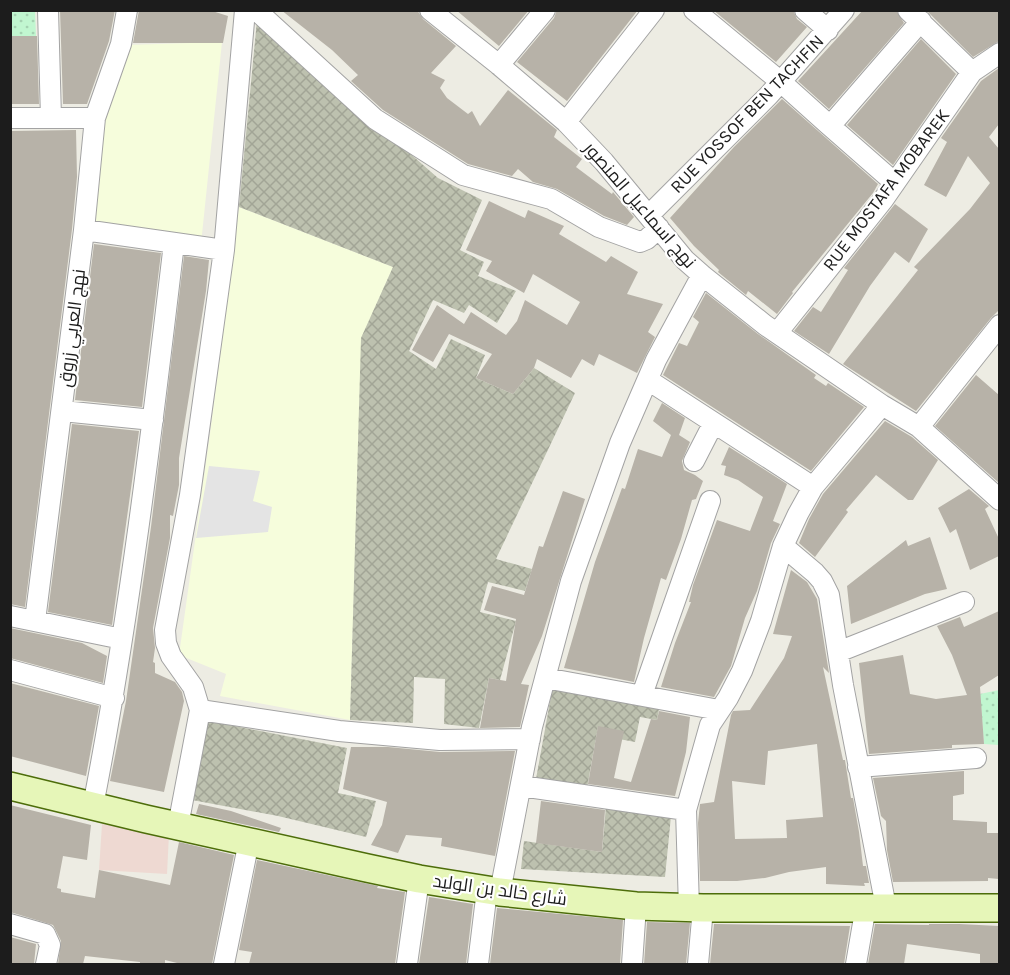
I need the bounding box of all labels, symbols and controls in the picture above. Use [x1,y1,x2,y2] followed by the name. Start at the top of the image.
[666,30,828,198] street label: RUE YOSSOF BEN TACHFIN
[818,105,954,275] street label: RUE MOSTAFA MOBAREK
[578,137,701,273] street label: نهج اسماعيل المنصور
[54,268,93,389] street label: نهج العربي زروق
[431,870,568,911] street label: شارع خالد بن الوليد

